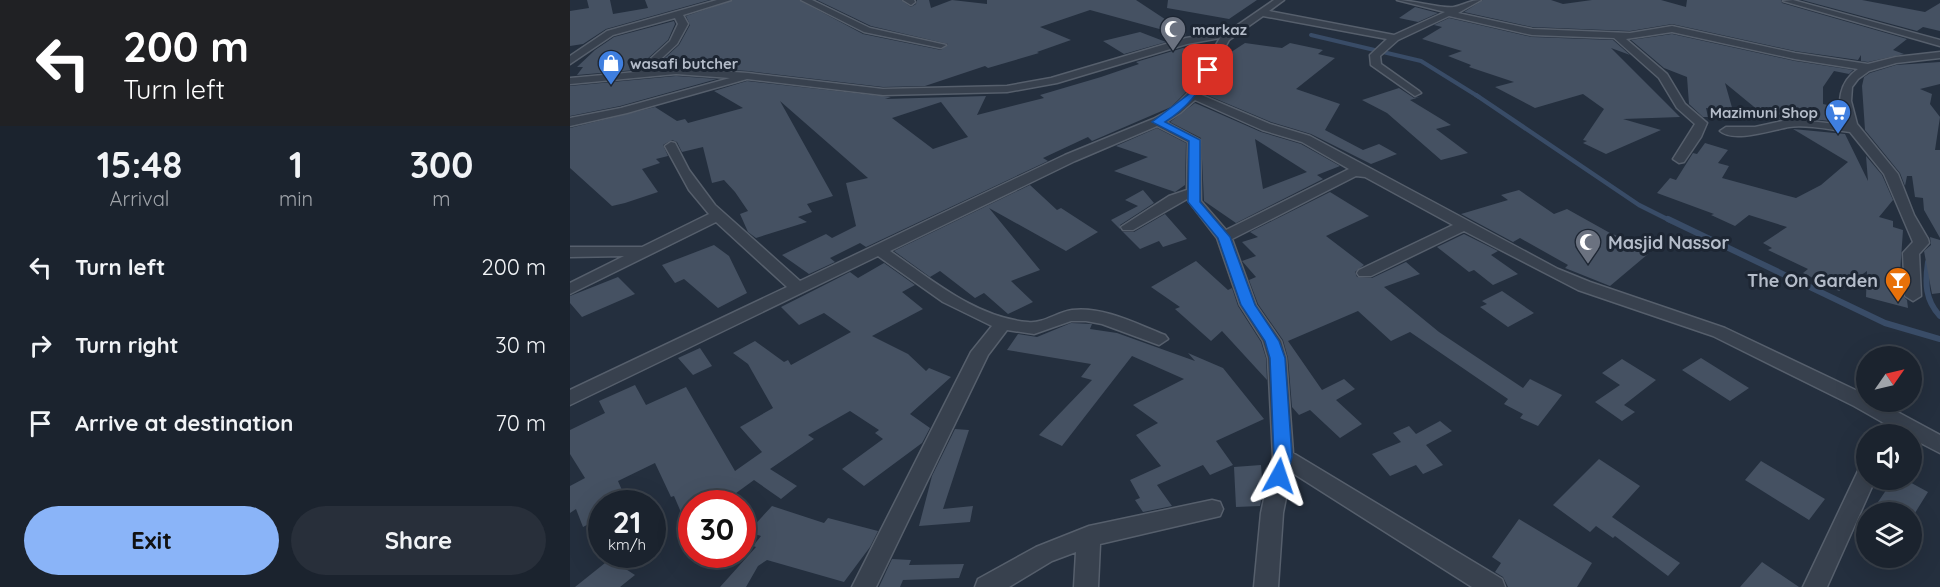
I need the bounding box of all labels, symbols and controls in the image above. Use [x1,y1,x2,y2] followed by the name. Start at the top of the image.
[1158,14,1188,52] mosque icon: markaz
[123,20,249,73] text: 200 m
[1192,20,1247,39] place label: markaz
[24,24,102,102] icon: left
[1182,44,1233,95] pin
[596,48,626,86] shop icon: wasafi butcher
[1191,53,1224,86] icon: arrive
[630,54,739,73] place label: wasafi butcher
[123,72,225,106] text: Turn left
[1823,97,1853,135] supermarket icon: Mazimuni Shop
[1710,103,1818,122] place label: Mazimuni Shop
[97,142,182,187] text: 15:48
[289,142,303,187] text: 1
[410,142,473,187] text: 300
[110,186,169,211] text: Arrival
[279,186,313,211] text: min
[432,186,451,211] text: m
[1573,227,1603,265] mosque icon: Masjid Nassor
[1608,231,1729,254] place label: Masjid Nassor
[24,251,57,284] icon: left
[75,253,165,281] text: Turn left
[482,253,546,281] text: 200 m
[1883,265,1913,303] bar icon: The On Garden
[1747,269,1878,292] place label: The On Garden
[24,329,57,362] icon: right
[75,331,179,359] text: Turn right
[495,331,546,359] text: 30 m
[1856,346,1922,412] north arrow
[1856,346,1922,568] map controls
[24,407,57,440] icon: arrive
[75,409,293,437] text: Arrive at destination
[496,409,546,437] text: 70 m
[1856,424,1922,490] button: sound
[1247,444,1311,508] position arrow
[678,490,756,568] speed limit sign: 30
[1856,502,1922,568] button: layers
[613,503,641,541] text: 21
[24,506,279,575] button: Exit
[291,506,546,575] button: Share
[608,535,646,554] text: km/h

